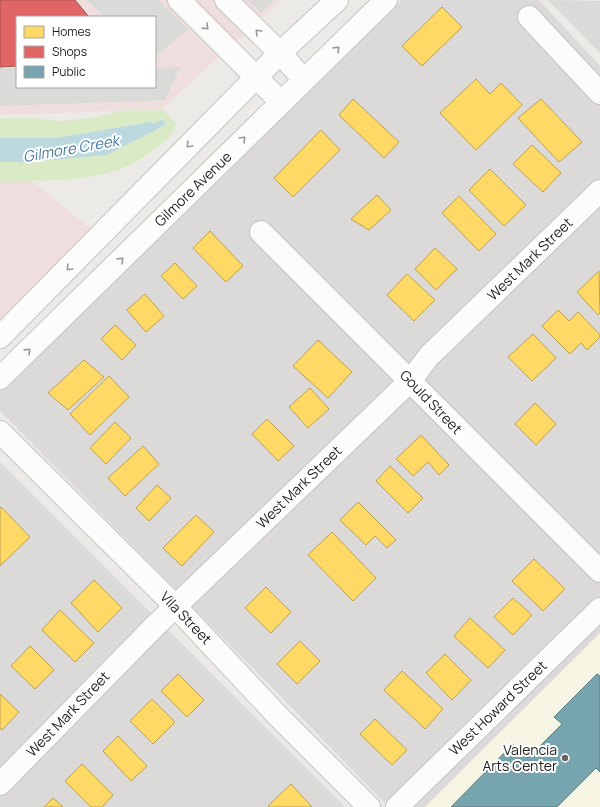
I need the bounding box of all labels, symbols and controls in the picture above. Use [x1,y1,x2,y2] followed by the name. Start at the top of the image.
[16,16,156,88] legend
[201,22,209,30] one-way arrow
[52,23,91,40] text: Homes
[255,29,263,37] one-way arrow
[52,43,87,60] text: Shops
[332,46,340,54] one-way arrow
[52,63,86,80] text: Public
[21,129,123,167] water label: Gilmore Creek
[239,136,246,144] one-way arrow
[186,140,194,148] one-way arrow
[150,147,235,230] street label: Gilmore Avenue
[483,213,577,304] street label: West Mark Street
[116,257,124,265] one-way arrow
[66,263,73,271] one-way arrow
[23,348,31,356] one-way arrow
[396,366,467,438] street label: Gould Street
[252,441,346,532] street label: West Mark Street
[156,587,217,648] street label: Vila Street
[445,656,551,759] street label: West Howard Street
[22,667,114,760] street label: West Mark Street
[482,740,557,775] place label: Valencia Arts Center
[560,753,570,763] marker: Valencia Arts Center

